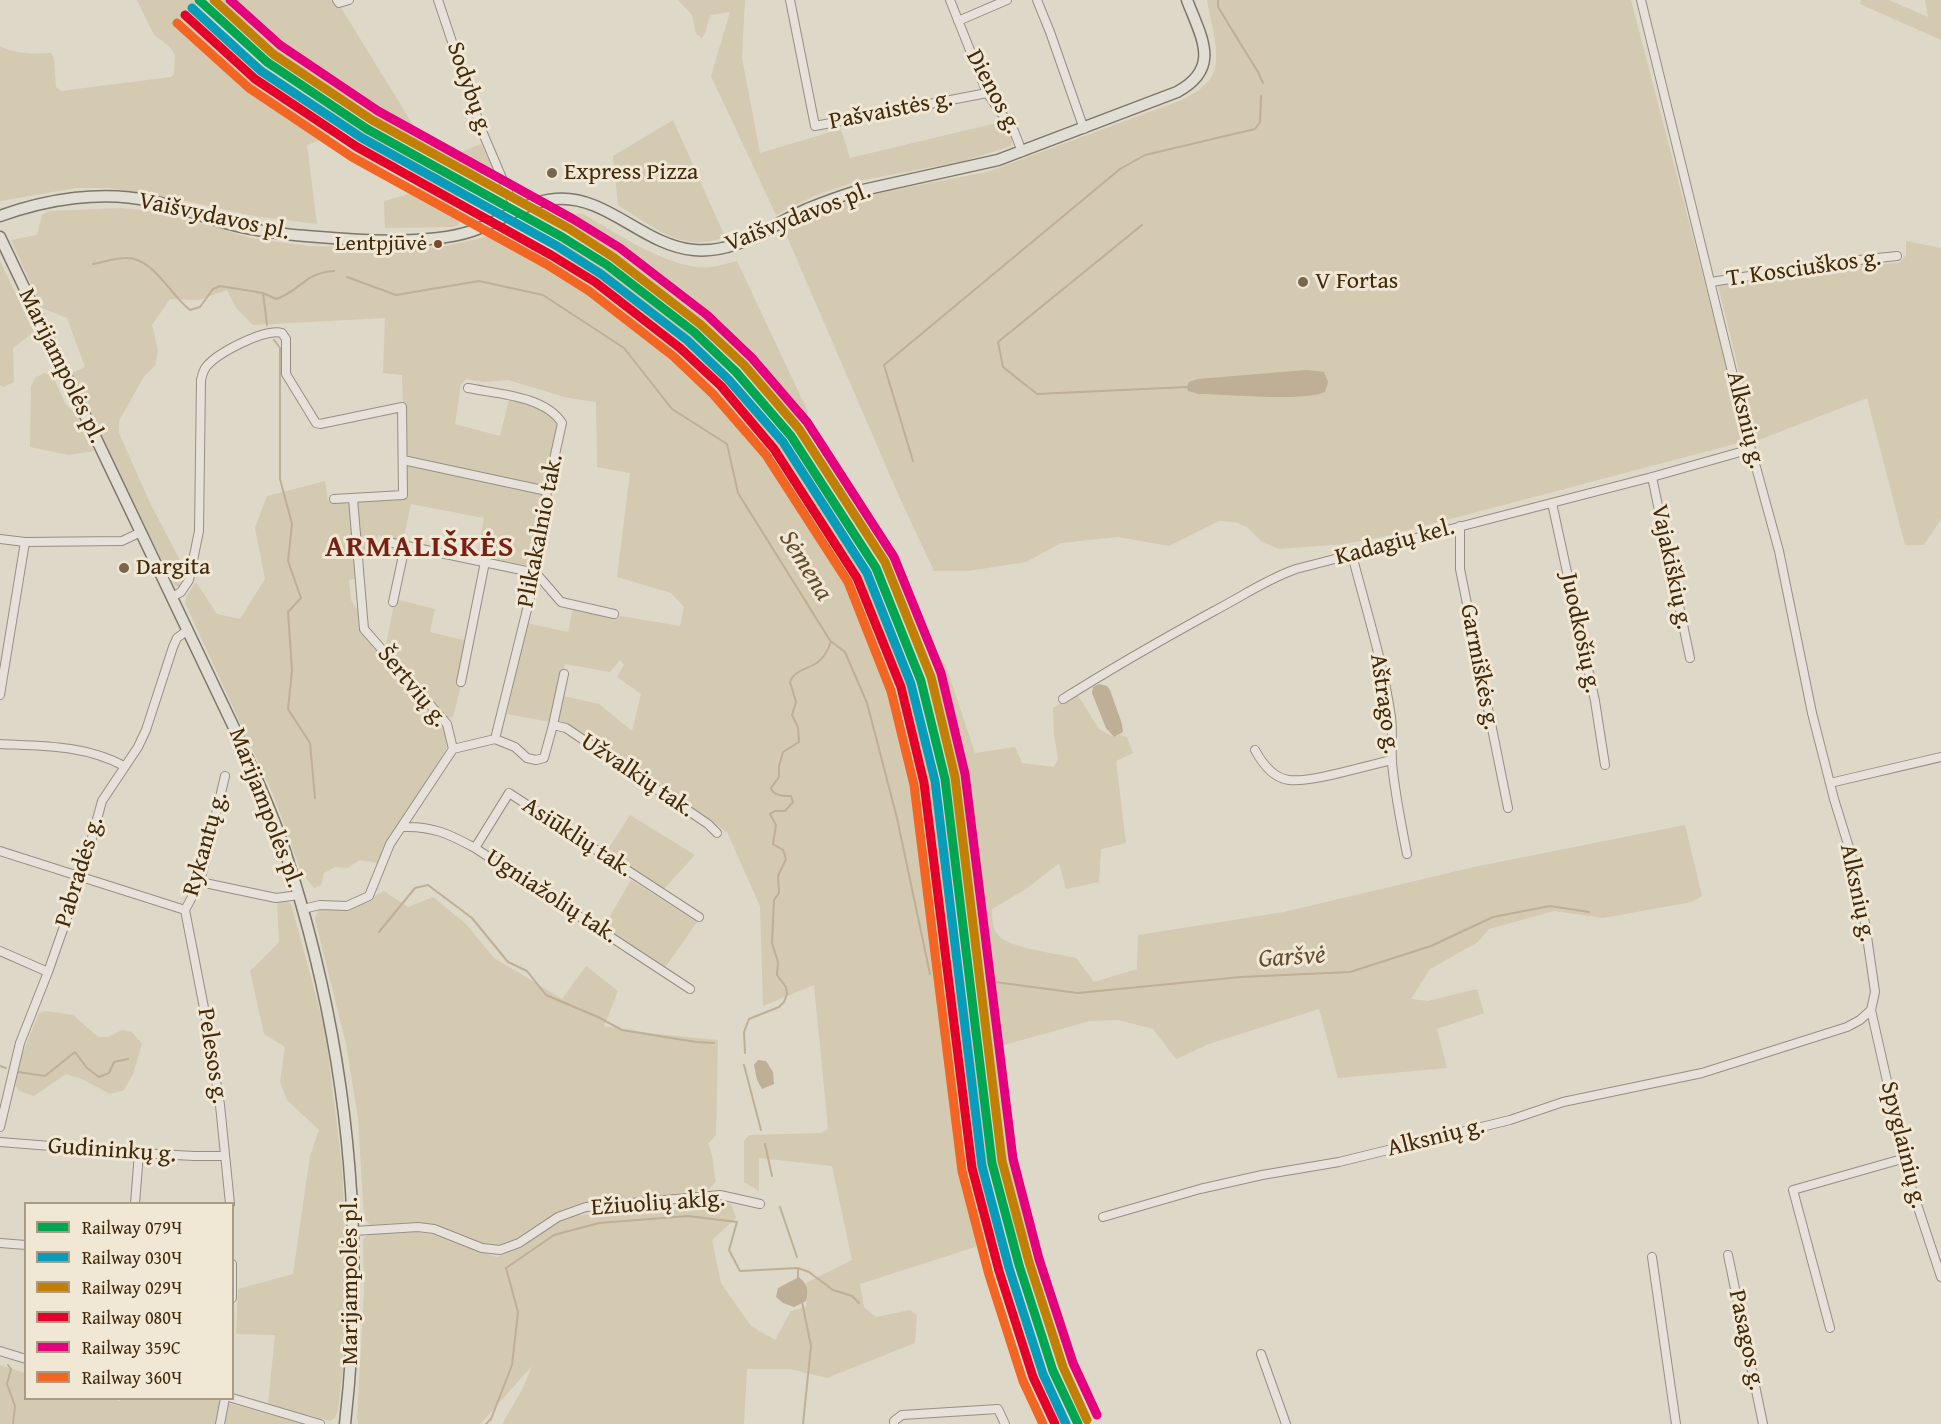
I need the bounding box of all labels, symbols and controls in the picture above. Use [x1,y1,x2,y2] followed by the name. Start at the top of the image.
[440,38,498,140] street label: Sodybų g.
[959,45,1027,139] street label: Dienos g.
[827,85,955,137] street label: Pašvaistės g.
[564,159,698,187] place label: Express Pizza
[545,166,559,180] marker: Express Pizza
[721,177,875,259] street label: Vaišvydavos pl.
[136,187,292,247] street label: Vaišvydavos pl.
[335,231,427,257] place label: Lentpjūvė
[432,238,444,250] marker: Lentpjūvė
[1725,244,1883,294] street label: T. Kosciuškos g.
[1315,268,1398,296] place label: V Fortas
[1296,275,1310,289] marker: V Fortas
[11,284,111,448] street label: Marijampolės pl.
[1719,368,1771,472] street label: Alksnių g.
[512,452,570,610] street label: Plikakalnio tak.
[1644,502,1698,632] street label: Vajakiškių g.
[1332,513,1458,573] street label: Kadagių kel.
[771,525,839,607] water label: Sėmena
[325,530,515,566] district label: ARMALIŠKĖS
[136,554,210,582] place label: Dargita
[117,561,131,575] marker: Dargita
[1553,570,1607,696] street label: Juodkošių g.
[1453,602,1505,732] street label: Garmiškės g.
[371,641,453,733] street label: Šertvių g.
[1363,652,1405,756] street label: Aštrago g.
[221,724,309,892] street label: Marijampolės pl.
[575,727,699,825] street label: Užvalkių tak.
[177,788,235,900] street label: Rykantų g.
[517,792,637,884] street label: Asiūklių tak.
[50,813,110,931] street label: Pabradės g.
[1833,841,1881,945] street label: Alksnių g.
[480,844,622,950] street label: Ugniažolių tak.
[1257,940,1327,976] water label: Garšvė
[190,1006,234,1106] street label: Pelesos g.
[1873,1079,1933,1211] street label: Spyglainių g.
[1384,1112,1488,1164] street label: Alksnių g.
[47,1132,177,1170] street label: Gudininkų g.
[590,1185,726,1223] street label: Ežiuolių aklg.
[337,1197,365,1365] street label: Marijampolės pl.
[24,1202,234,1400] legend
[82,1214,182,1241] text: Railway 079Ч
[82,1244,182,1271] text: Railway 030Ч
[82,1274,182,1301] text: Railway 029Ч
[1721,1287,1771,1393] street label: Pasagos g.
[82,1304,182,1331] text: Railway 080Ч
[82,1334,181,1361] text: Railway 359С
[82,1364,182,1391] text: Railway 360Ч

